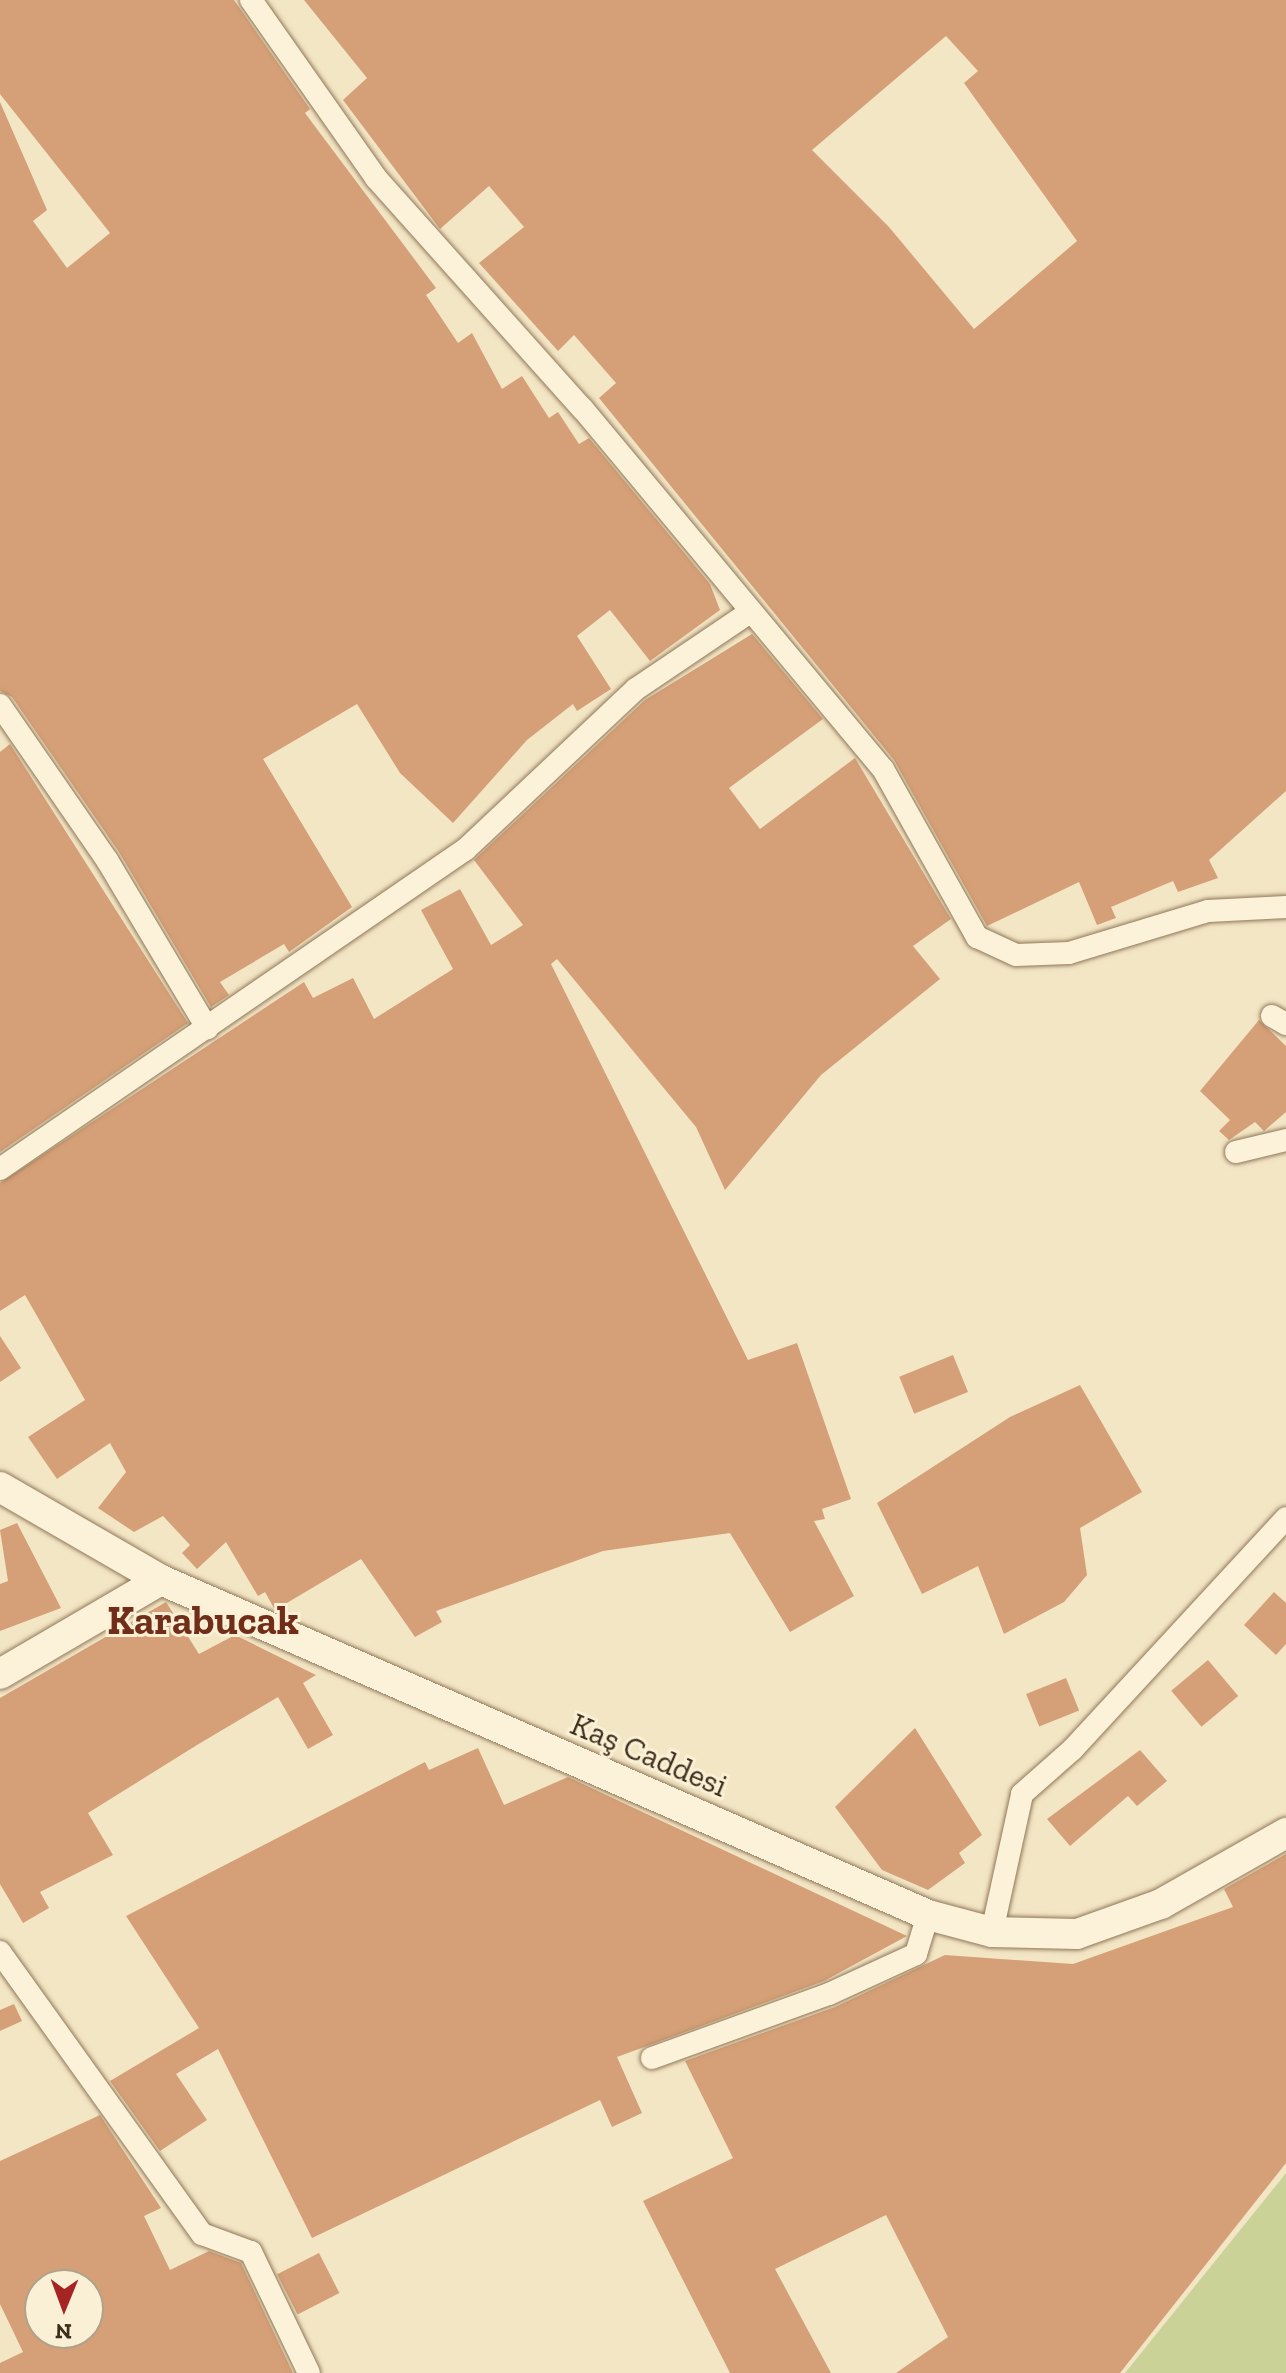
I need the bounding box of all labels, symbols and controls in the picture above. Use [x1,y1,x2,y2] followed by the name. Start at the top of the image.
[107,1596,299,1644] district label: Karabucak
[565,1705,733,1805] street label: Kaş Caddesi
[24,2269,104,2349] north arrow
[55,2318,72,2345] text: N

